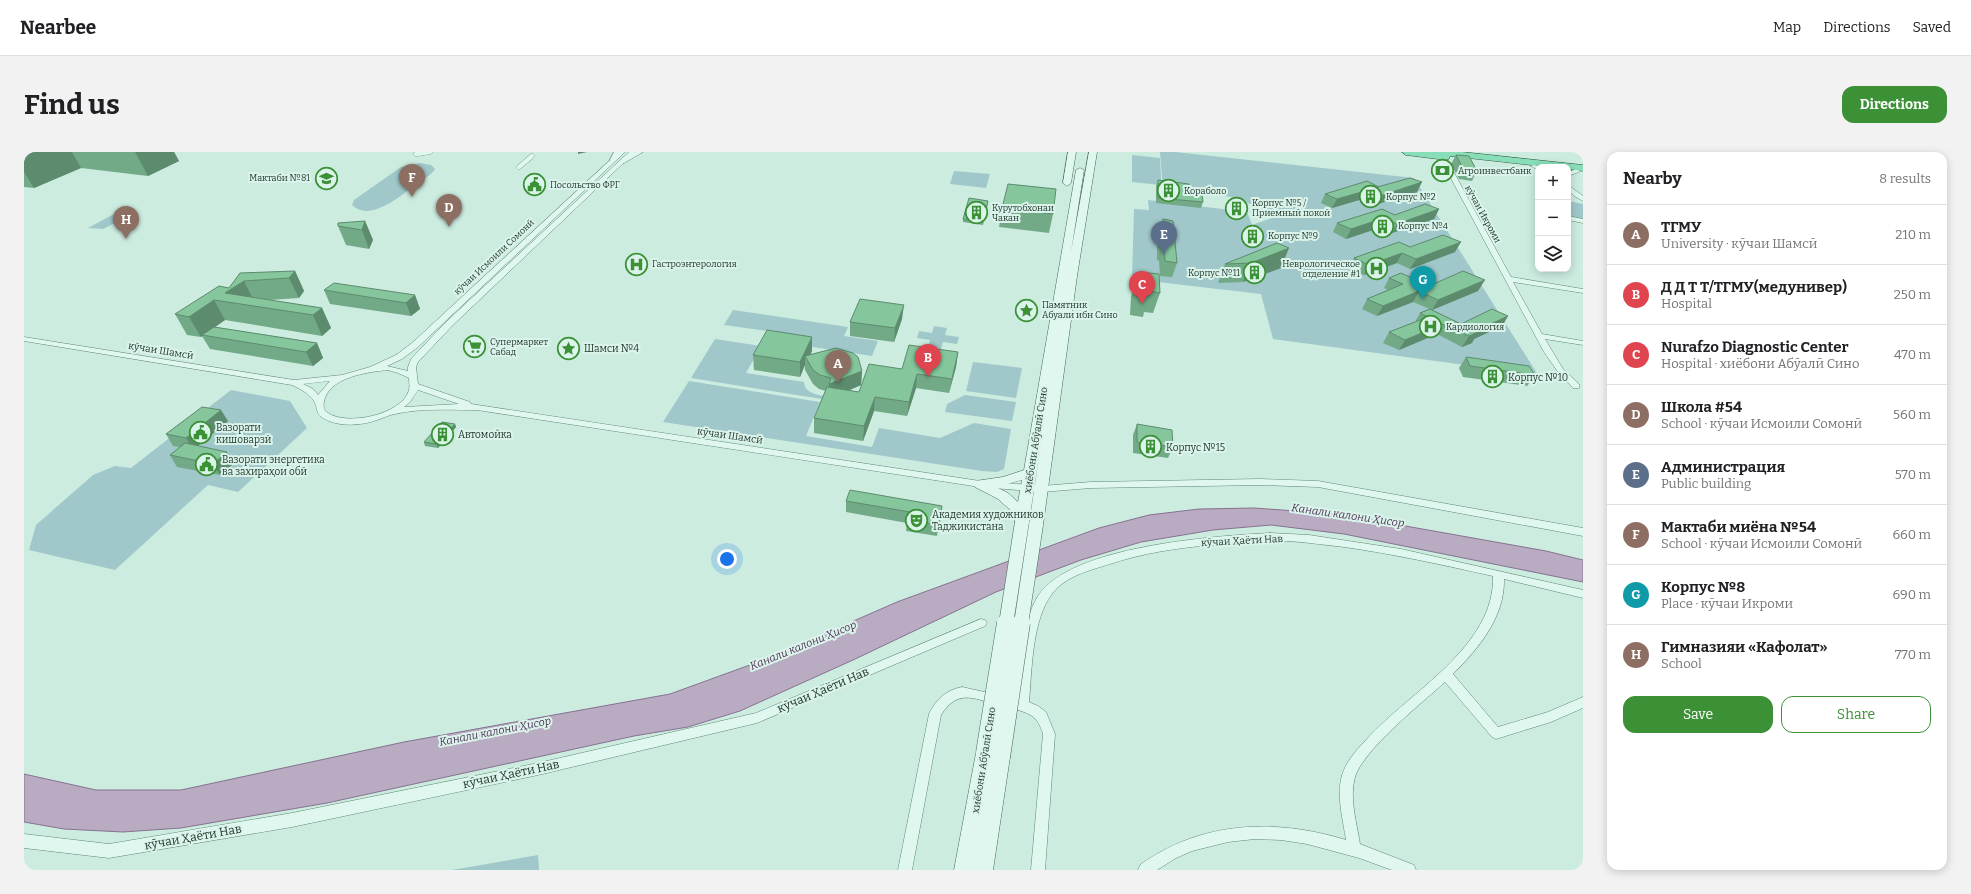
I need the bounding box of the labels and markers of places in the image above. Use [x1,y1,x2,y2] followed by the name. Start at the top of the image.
[1430,158,1456,184] bank icon: Агроинвестбанк
[399,164,425,197] pin: F
[313,165,339,191] school or university icon: Мактаби №81
[1458,166,1532,176] place label: Агроинвестбанк
[521,172,547,198] public building icon: Посольство ФРГ
[249,173,310,183] place label: Мактаби №81
[1155,178,1181,204] building icon: Кораболо
[550,180,620,190] place label: Посольство ФРГ
[1357,184,1383,210] building icon: Корпус №2
[1184,186,1226,196] place label: Кораболо
[1386,192,1436,202] place label: Корпус №2
[436,194,462,227] pin: D
[1223,195,1249,221] building icon: Корпус №5 / Приемный покой
[1252,198,1330,218] place label: Корпус №5 / Приемный покой
[963,200,989,226] building icon: Курутобхонаи Чакан
[992,203,1054,223] place label: Курутобхонаи Чакан
[113,206,139,239] pin: H
[1370,213,1396,239] building icon: Корпус №4
[1151,221,1177,254] pin: E
[1398,221,1449,231] place label: Корпус №4
[1239,223,1265,249] building icon: Корпус №9
[1268,231,1318,241] place label: Корпус №9
[624,251,650,277] hospital icon: Гастроэнтерология
[1363,256,1389,282] hospital icon: Неврологическое отделение #1
[652,259,737,269] place label: Гастроэнтерология
[1282,259,1360,279] place label: Неврологическое отделение #1
[1242,260,1268,286] building icon: Корпус №11
[1410,266,1436,299] pin: G
[1188,268,1240,278] place label: Корпус №11
[1129,271,1155,304] pin: C
[1014,297,1040,323] place icon: Памятник Абуали ибн Сино
[1042,300,1118,320] place label: Памятник Абуали ибн Сино
[1418,314,1444,340] hospital icon: Кардиология
[1446,322,1504,332] place label: Кардиология
[462,334,488,360] supermarket icon: Супермаркет Сабад
[555,335,581,361] place icon: Шамси №4
[490,337,548,357] place label: Супермаркет Сабад
[584,343,639,355] place label: Шамси №4
[915,344,941,377] pin: B
[825,350,851,383] pin: A
[1479,364,1505,390] building icon: Корпус №10
[1508,372,1568,384] place label: Корпус №10
[188,420,214,446] public building icon: Вазорати кишоварзӣ
[430,421,456,447] building icon: Автомойка
[216,422,272,446] place label: Вазорати кишоварзӣ
[458,429,512,441] place label: Автомойка
[1137,434,1163,460] building icon: Корпус №15
[1166,442,1225,454] place label: Корпус №15
[193,452,219,478] public building icon: Вазорати энергетика ва захираҳои обӣ
[222,454,325,478] place label: Вазорати энергетика ва захираҳои обӣ
[903,507,929,533] theatre icon: Академия художников Таджикистана
[932,509,1044,533] place label: Академия художников Таджикистана

